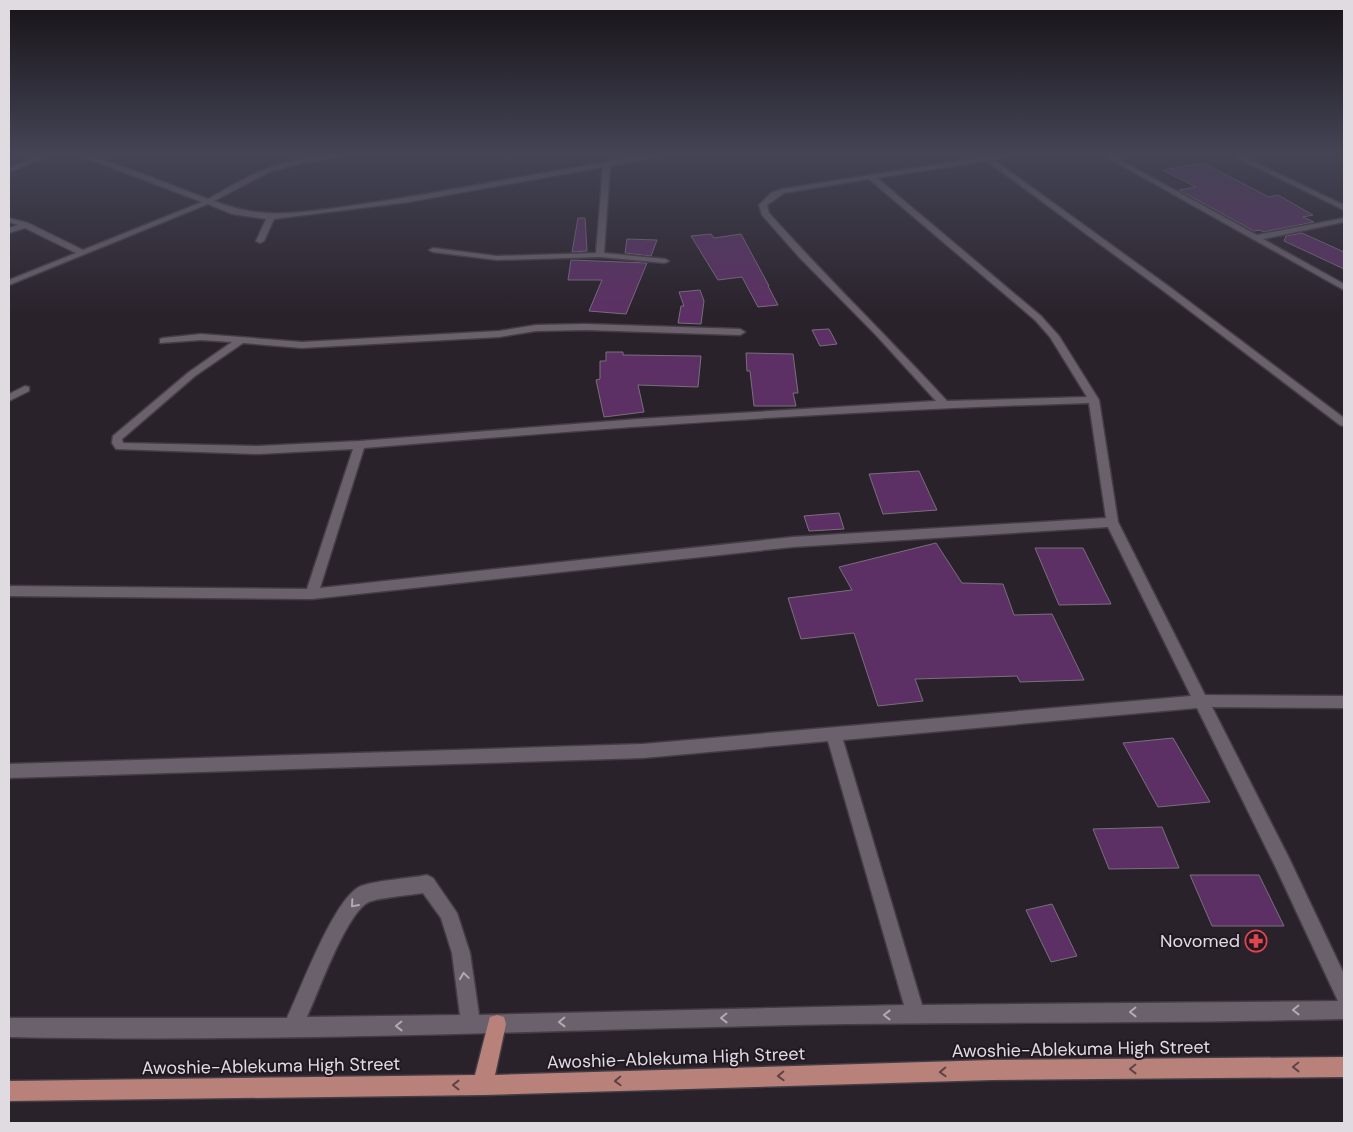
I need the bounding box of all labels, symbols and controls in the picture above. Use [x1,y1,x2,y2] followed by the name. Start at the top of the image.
[351,899,360,908] one-way arrow
[1160,929,1240,953] place label: Novomed
[1244,929,1268,953] pharmacy icon: Novomed
[460,972,470,981] one-way arrow
[1291,1005,1299,1015] one-way arrow
[1129,1007,1136,1017] one-way arrow
[883,1010,890,1020] one-way arrow
[720,1013,728,1023] one-way arrow
[558,1017,566,1028] one-way arrow
[395,1020,403,1031] one-way arrow
[951,1035,1211,1063] street label: Awoshie-Ablekuma High Street
[546,1041,806,1075] street label: Awoshie-Ablekuma High Street
[141,1052,401,1080] street label: Awoshie-Ablekuma High Street
[1291,1062,1299,1072] one-way arrow
[1129,1064,1136,1074] one-way arrow
[939,1066,947,1077] one-way arrow
[776,1071,784,1081] one-way arrow
[614,1076,622,1086] one-way arrow
[452,1080,460,1090] one-way arrow

